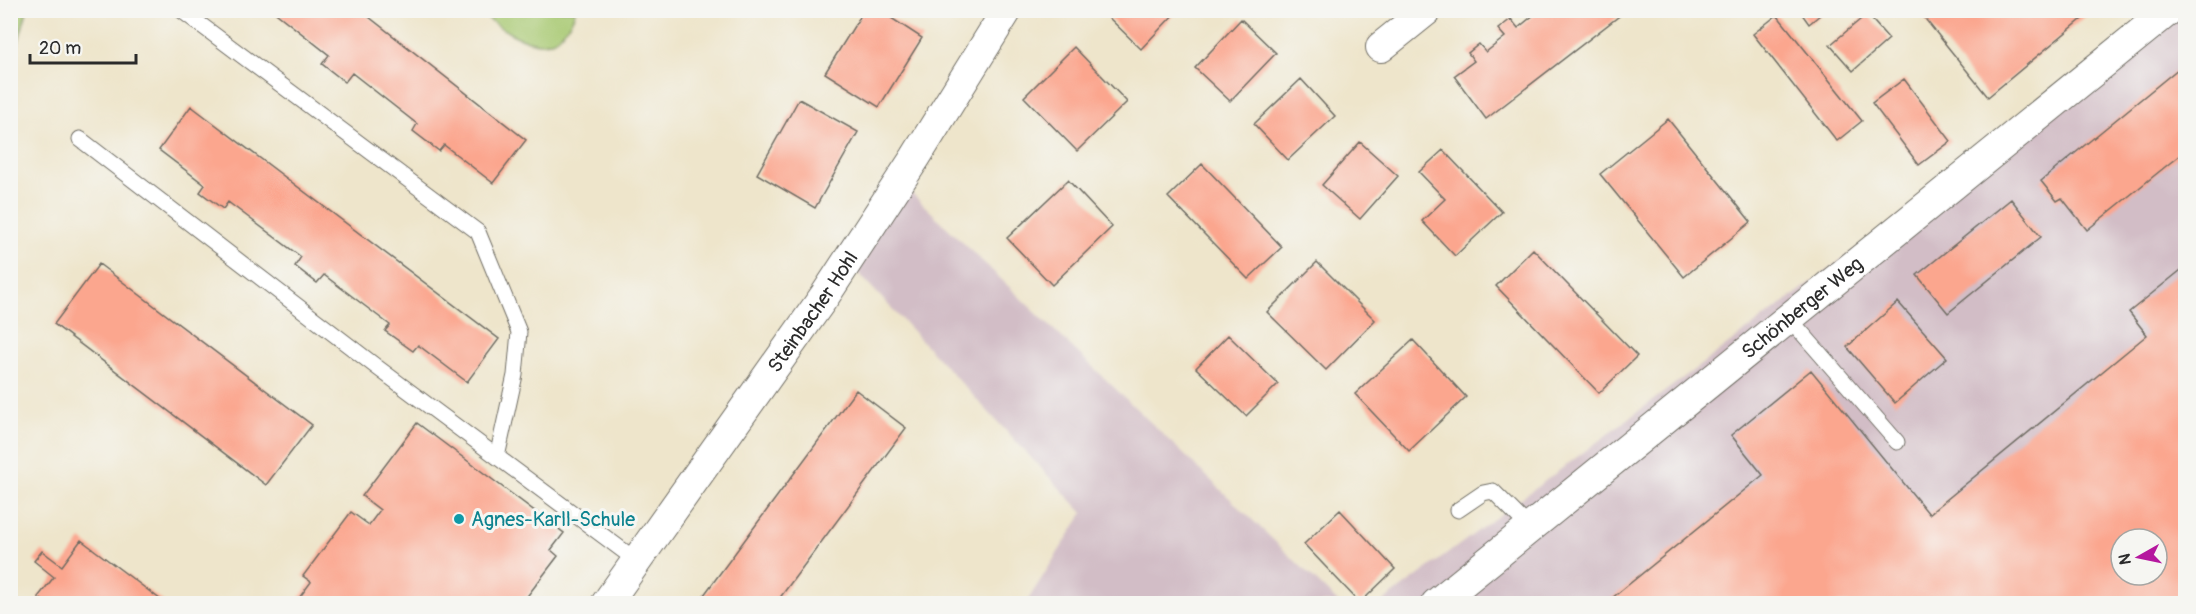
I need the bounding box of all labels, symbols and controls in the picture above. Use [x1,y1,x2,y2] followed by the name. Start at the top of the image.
[30,27,136,65] scale bar
[39,37,81,60] text: 20 m
[762,247,864,377] street label: Steinbacher Hohl
[1737,251,1868,364] street label: Schönberger Weg
[471,507,635,532] place label: Agnes-Karll-Schule
[452,512,466,526] marker: Agnes-Karll-Schule
[2109,527,2169,587] north arrow
[2114,552,2136,566] text: N

